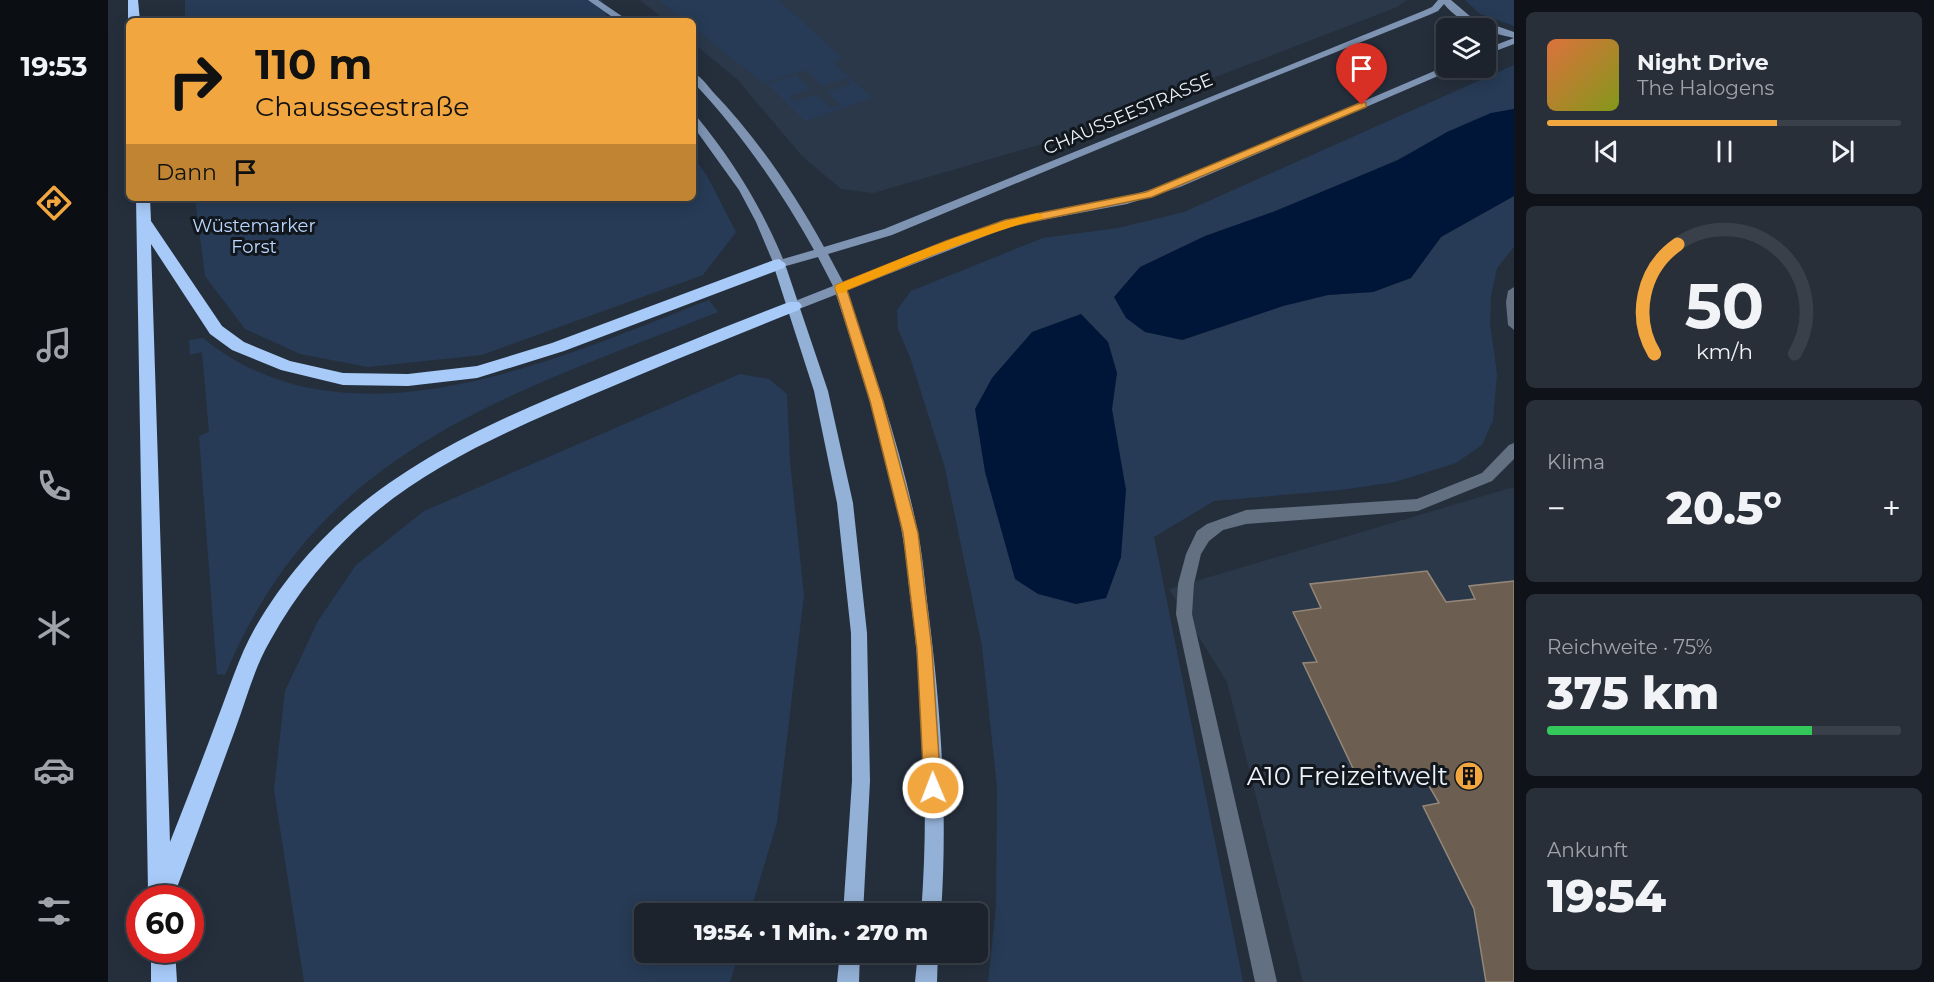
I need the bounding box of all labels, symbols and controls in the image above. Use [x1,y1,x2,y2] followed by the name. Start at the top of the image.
[1436,18,1496,78] map controls
[1436,18,1496,78] button: layers
[255,38,372,90] text: 110 m
[156,42,234,120] icon: right
[1336,43,1387,105] pin
[1637,49,1769,76] text: Night Drive
[21,50,87,83] text: 19:53
[1345,52,1378,85] icon: arrive
[1040,68,1216,160] street label: CHAUSSEESTRASSE
[1637,76,1774,100] text: The Halogens
[255,90,470,123] text: Chausseestraße
[1590,135,1623,168] icon: previous
[1708,135,1741,168] icon: pause
[1826,135,1859,168] icon: next
[229,156,262,189] icon: arrive
[156,159,217,186] text: Dann
[33,182,75,224] icon: directions
[192,215,316,258] park label: Wüstemarker Forst
[1684,268,1764,344] text: 50
[33,324,75,366] icon: music
[1695,338,1753,364] text: km/h
[1547,450,1605,474] text: Klima
[33,465,75,507] icon: phone
[1666,480,1782,535] text: 20.5°
[1547,488,1566,528] text: −
[1882,488,1901,528] text: +
[33,607,75,649] icon: climate
[1547,635,1712,659] text: Reichweite · 75%
[1547,665,1719,720] text: 375 km
[33,749,75,791] icon: car
[901,756,965,820] position arrow
[1247,760,1448,792] place label: A10 Freizeitwelt
[1453,760,1485,792] building icon: A10 Freizeitwelt
[1547,838,1628,862] text: Ankunft
[1547,868,1666,923] text: 19:54
[126,885,204,963] speed limit sign: 60
[33,890,75,932] icon: filters
[694,919,928,946] text: 19:54 · 1 Min. · 270 m

